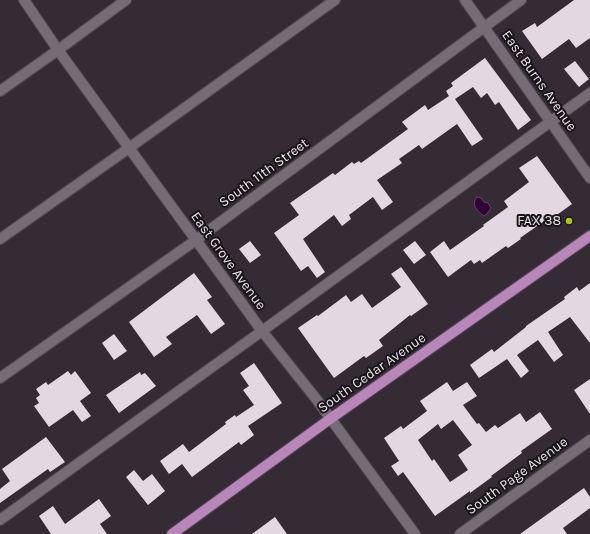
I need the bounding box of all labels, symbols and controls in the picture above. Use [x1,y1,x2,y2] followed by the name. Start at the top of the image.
[498,27,580,135] street label: East Burns Avenue
[216,135,312,211] street label: South 11th Street
[187,209,269,313] street label: East Grove Avenue
[517,213,561,229] place label: FAX 38
[564,216,574,226] marker: FAX 38
[315,329,429,417] street label: South Cedar Avenue
[463,433,571,519] street label: South Page Avenue

